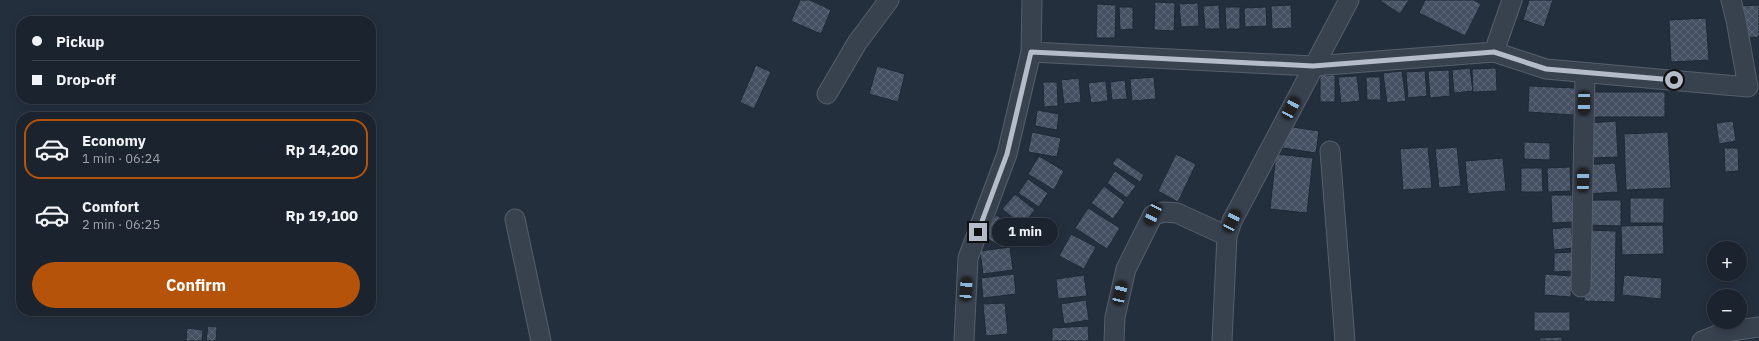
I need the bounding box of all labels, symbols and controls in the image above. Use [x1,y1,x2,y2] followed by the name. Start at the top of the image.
[56,32,104,51] text: Pickup
[56,70,116,89] text: Drop-off
[1665,71,1683,89] route start
[1578,91,1590,115] car
[1280,95,1302,121] car
[34,131,70,167] icon: car
[82,131,146,150] text: Economy
[286,140,358,159] text: Rp 14,200
[82,150,160,167] text: 1 min · 06:24
[1577,168,1589,192] car
[34,197,70,233] icon: car
[82,197,139,216] text: Comfort
[1142,201,1164,227] car
[286,206,358,225] text: Rp 19,100
[1221,208,1243,234] car
[82,216,160,233] text: 2 min · 06:25
[992,218,1058,246] callout: 1 min
[969,223,987,241] route end
[1008,223,1042,240] text: 1 min
[1707,241,1747,329] map controls
[1707,241,1747,281] button: +
[32,262,360,308] button: Confirm
[959,277,973,301] car
[1111,280,1129,306] car
[1707,289,1747,329] button: −

